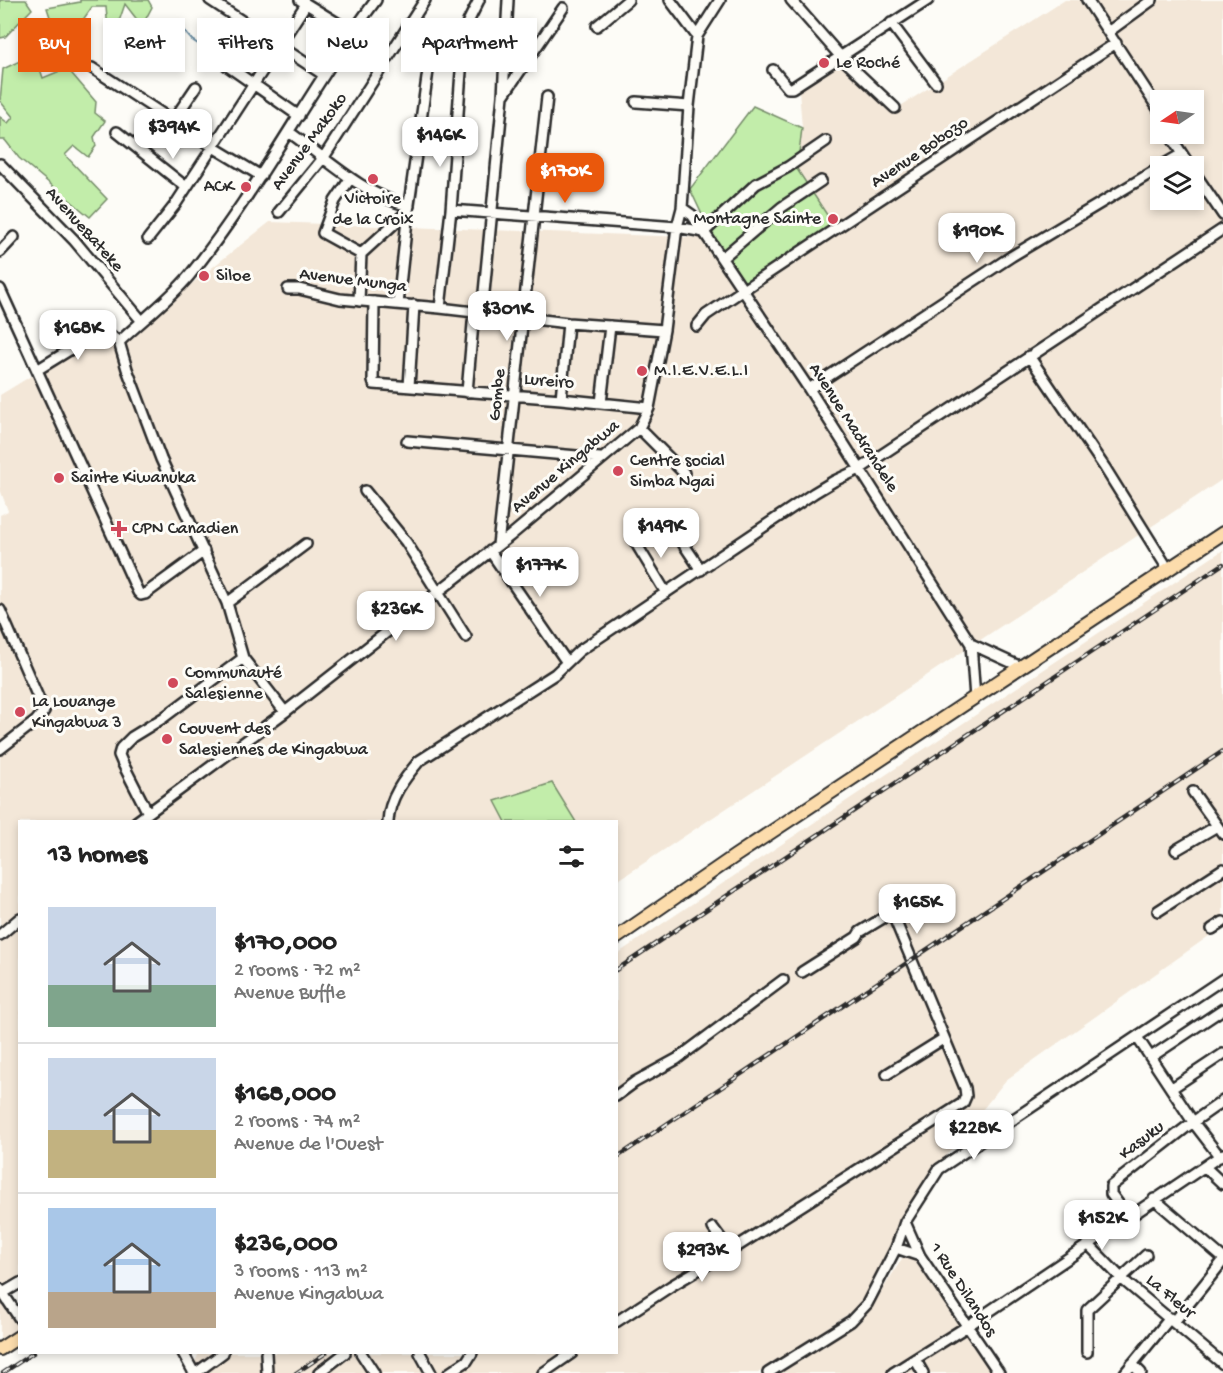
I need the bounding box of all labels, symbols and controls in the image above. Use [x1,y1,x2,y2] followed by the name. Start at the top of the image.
[18,18,91,72] chip: Buy
[103,18,185,72] chip: Rent
[197,18,294,72] chip: Filters
[306,18,389,72] chip: New
[401,18,537,72] chip: Apartment
[836,53,901,74] place label: Le Roché
[817,56,831,70] marker: Le Roché
[268,89,352,195] street label: Avenue Makoko
[1150,90,1204,144] north arrow
[1150,90,1204,210] map controls
[131,109,215,160] pin: $394K
[867,113,973,193] street label: Avenue Bobozo
[148,117,198,140] text: $394K
[398,117,482,168] pin: $146K
[416,125,464,148] text: $146K
[523,153,607,204] pin: $170K
[1150,156,1204,210] button: layers
[540,161,590,184] text: $170K
[366,172,380,186] marker: Victoire de la Croix
[204,177,236,198] place label: ACK
[239,180,253,194] marker: ACK
[40,183,128,277] street label: AvenueBateke
[332,189,414,231] place label: Victoire de la Croix
[693,209,822,230] place label: Montagne Sainte
[826,212,840,226] marker: Montagne Sainte
[935,213,1019,264] pin: $190K
[952,221,1002,244] text: $190K
[298,264,409,298] street label: Avenue Munga
[216,266,252,287] place label: Siloe
[197,269,211,283] marker: Siloe
[465,291,549,342] pin: $301K
[482,299,532,322] text: $301K
[36,310,120,361] pin: $168K
[53,318,103,341] text: $168K
[803,360,903,497] street label: Avenue Madrandele
[654,361,748,382] place label: M.I.E.V.E.L.I
[635,364,649,378] marker: M.I.E.V.E.L.I
[485,367,511,422] street label: Gombe
[523,369,575,395] street label: Lureiro
[508,415,625,518] street label: Avenue Kingabwa
[630,451,725,493] place label: Centre social Simba Ngai
[611,464,625,478] marker: Centre social Simba Ngai
[71,468,196,489] place label: Sainte Kiwanuka
[52,471,66,485] marker: Sainte Kiwanuka
[619,508,703,559] pin: $149K
[637,516,685,539] text: $149K
[132,519,239,540] place label: CPN Canadien
[110,520,128,538] marker: CPN Canadien
[498,547,582,598] pin: $177K
[516,555,564,578] text: $177K
[354,591,438,642] pin: $236K
[371,599,421,622] text: $236K
[185,663,282,705] place label: Communauté Salesienne
[166,676,180,690] marker: Communauté Salesienne
[32,692,122,734] place label: La Louange Kingabwa 3
[13,705,27,719] marker: La Louange Kingabwa 3
[179,719,369,761] place label: Couvent des Salesiennes de Kingabwa
[160,732,174,746] marker: Couvent des Salesiennes de Kingabwa
[555,840,588,873] icon: filters
[48,841,147,872] text: 13 homes
[875,884,959,935] pin: $165K
[893,892,941,915] text: $165K
[234,929,337,960] text: $170,000
[96,931,168,1003] icon: home
[234,960,361,983] text: 2 rooms · 72 m²
[234,983,345,1006] text: Avenue Buffle
[234,1080,336,1111] text: $168,000
[96,1082,168,1154] icon: home
[932,1110,1016,1161] pin: $228K
[234,1111,360,1134] text: 2 rooms · 74 m²
[1115,1117,1169,1165] street label: Kasuku
[949,1118,999,1141] text: $228K
[234,1134,382,1157] text: Avenue de l'Ouest
[1060,1200,1144,1251] pin: $152K
[1078,1208,1126,1231] text: $152K
[234,1230,338,1261] text: $236,000
[96,1232,168,1304] icon: home
[660,1232,744,1283] pin: $293K
[924,1238,1002,1342] street label: 1 Rue Dilandos
[677,1240,727,1263] text: $293K
[234,1261,368,1284] text: 3 rooms · 113 m²
[1141,1270,1200,1325] street label: La Fleur
[234,1284,383,1307] text: Avenue Kingabwa

